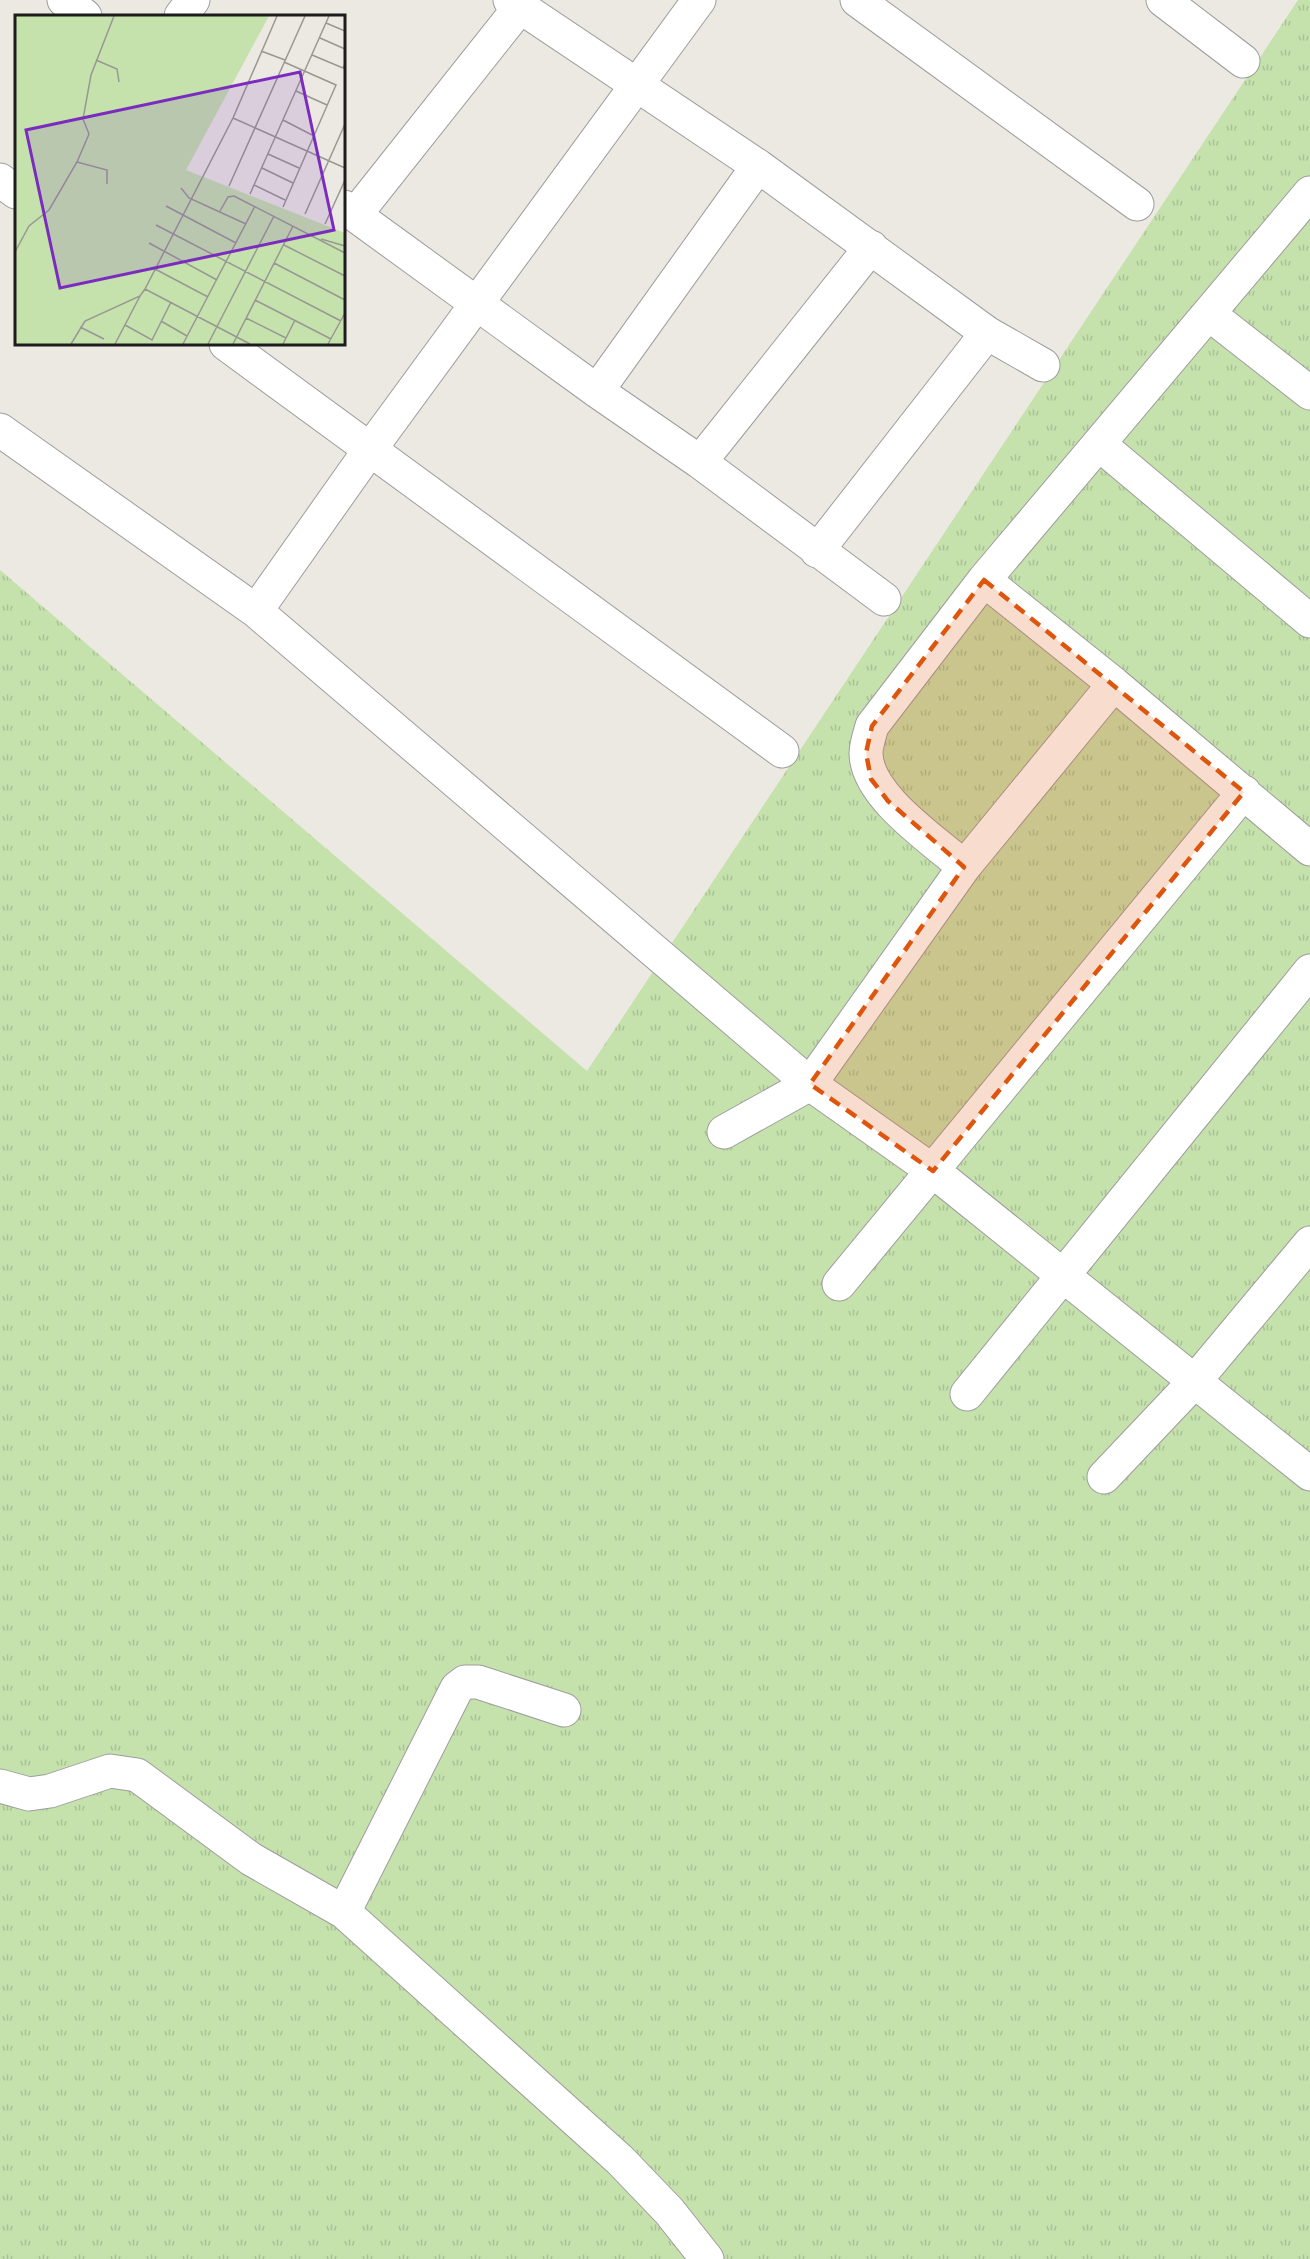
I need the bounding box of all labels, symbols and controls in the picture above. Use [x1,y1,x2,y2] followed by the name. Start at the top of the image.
[15,15,345,345] inset map

